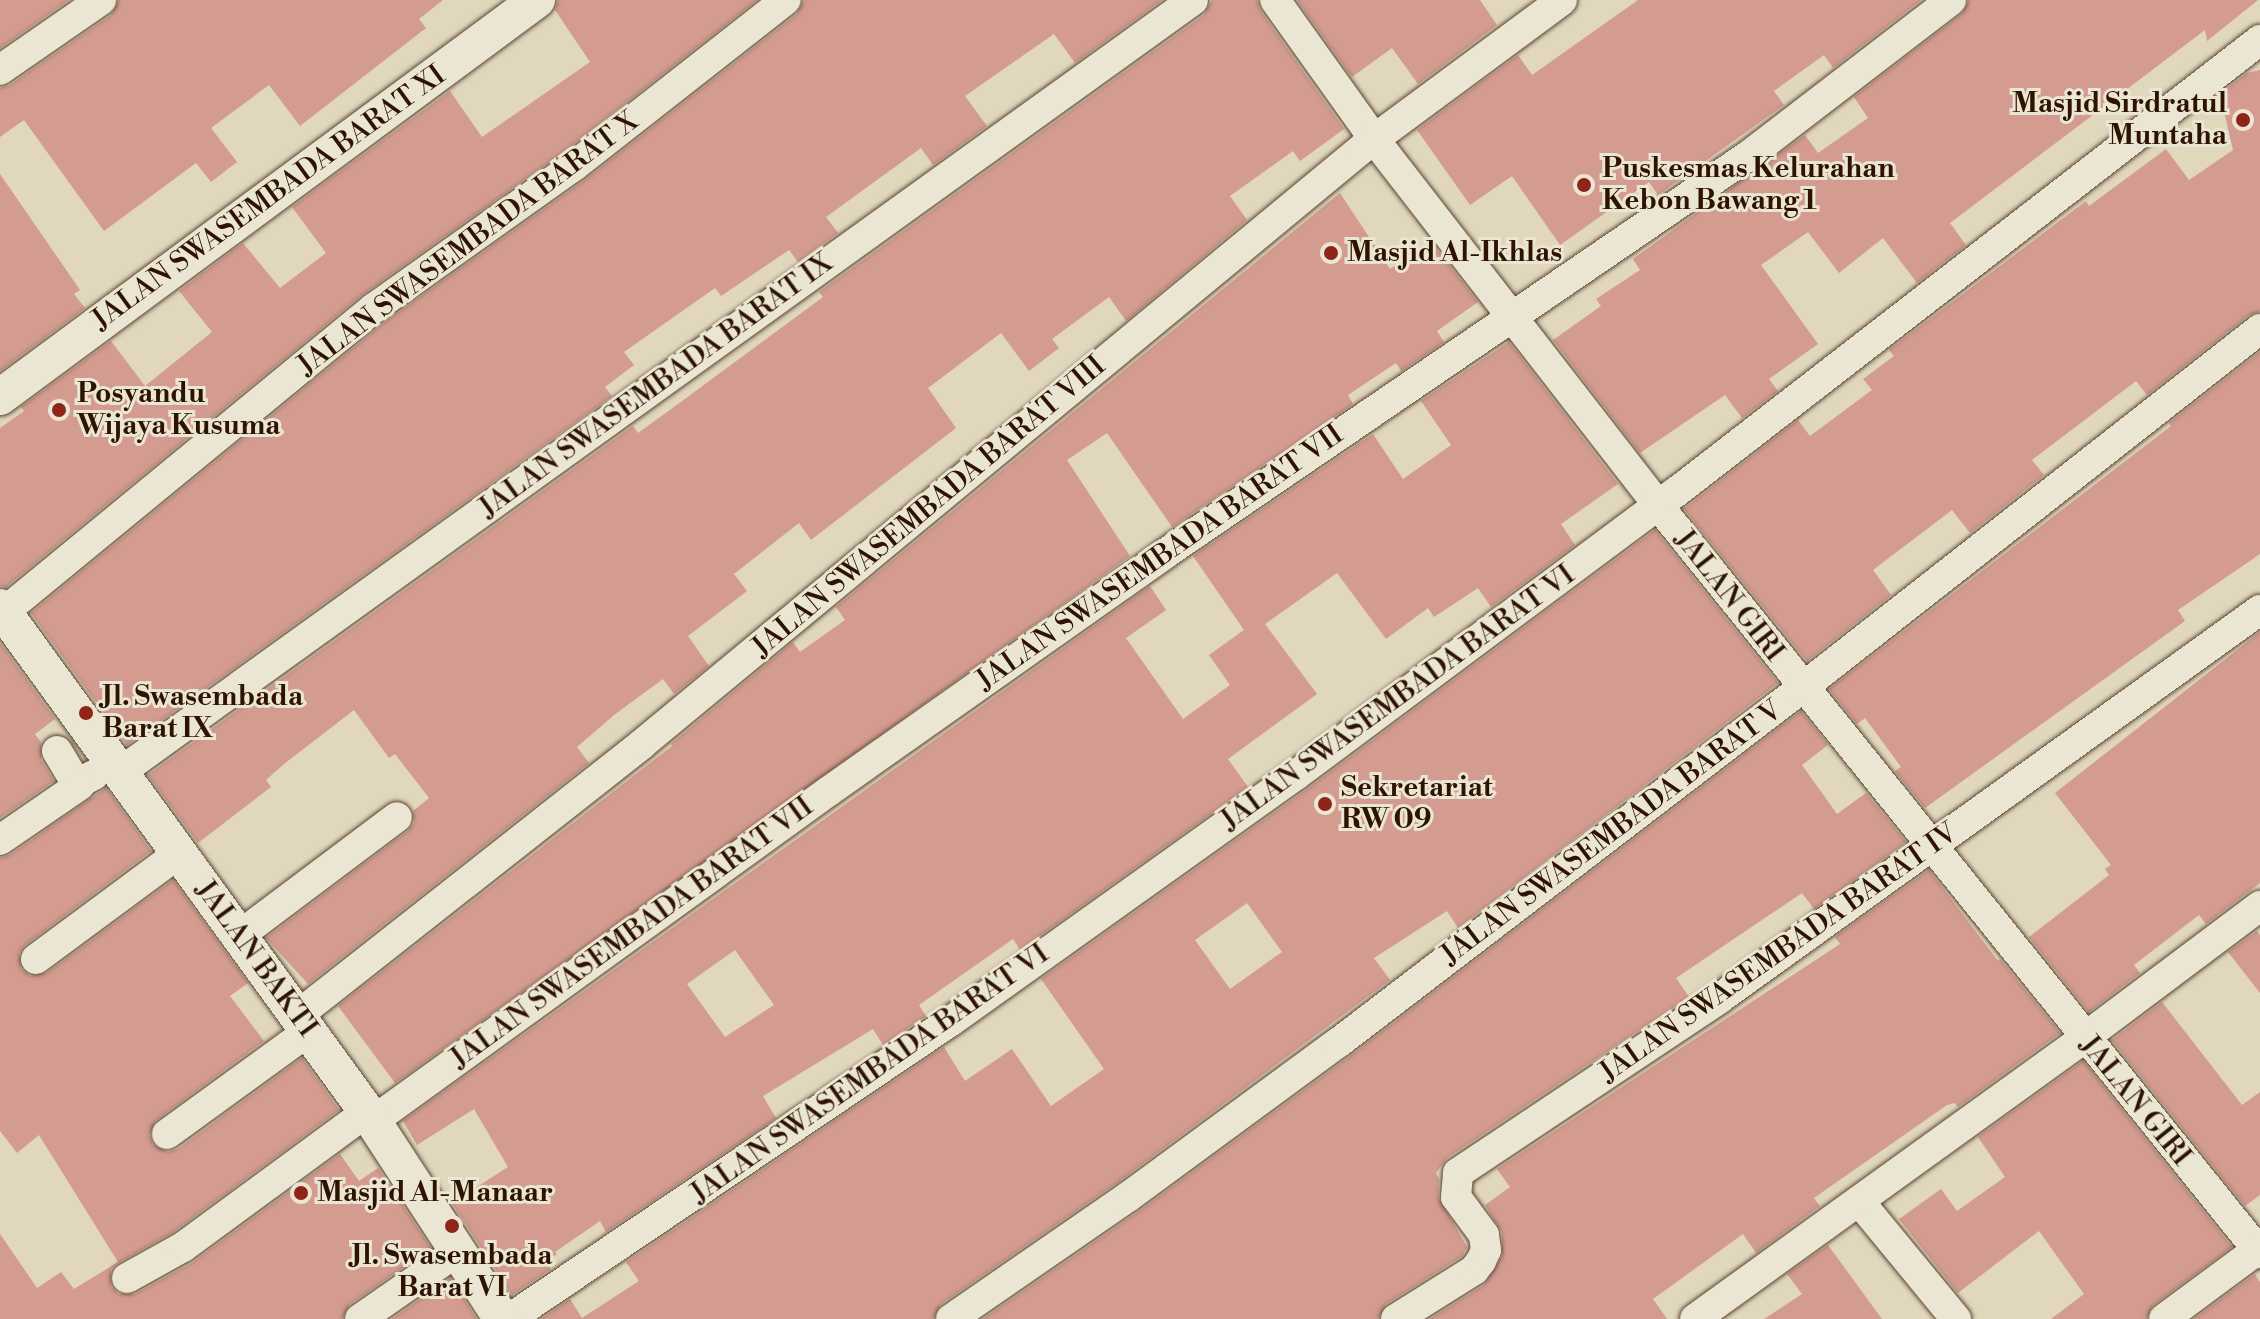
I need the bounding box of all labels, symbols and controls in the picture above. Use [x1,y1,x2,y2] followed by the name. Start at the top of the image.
[86,59,452,337] street label: JALAN SWASEMBADA BARAT XI
[2012,87,2227,153] place label: Masjid Sirdratul Muntaha
[291,105,645,383] street label: JALAN SWASEMBADA BARAT X
[2234,111,2252,129] marker: Masjid Sirdratul Muntaha
[1602,152,1895,218] place label: Puskesmas Kelurahan Kebon Bawang 1
[1573,174,1595,196] marker: Puskesmas Kelurahan Kebon Bawang 1
[1347,236,1562,270] place label: Masjid Al-Ikhlas
[1322,244,1340,262] marker: Masjid Al-Ikhlas
[473,247,839,525] street label: JALAN SWASEMBADA BARAT IX
[746,349,1112,665] street label: JALAN SWASEMBADA BARAT VIII
[77,377,281,443] place label: Posyandu Wijaya Kusuma
[48,399,70,421] marker: Posyandu Wijaya Kusuma
[970,418,1350,698] street label: JALAN SWASEMBADA BARAT VII
[1667,524,1791,668] street label: JALAN GIRI
[1215,558,1581,838] street label: JALAN SWASEMBADA BARAT VI
[102,680,303,746] place label: Jl. Swasembada Barat IX
[1435,694,1789,972] street label: JALAN SWASEMBADA BARAT V
[77,704,95,722] marker: Jl. Swasembada Barat IX
[1341,771,1493,837] place label: Sekretariat RW 09
[444,790,820,1076] street label: JALAN SWASEMBADA BARAT VII
[1316,795,1334,813] marker: Sekretariat RW 09
[1594,816,1964,1090] street label: JALAN SWASEMBADA BARAT IV
[188,874,324,1044] street label: JALAN BAKTI
[685,937,1055,1211] street label: JALAN SWASEMBADA BARAT VI
[2072,1029,2198,1173] street label: JALAN GIRI
[317,1176,553,1210] place label: Masjid Al-Manaar
[292,1184,310,1202] marker: Masjid Al-Manaar
[443,1217,461,1235] marker: Jl. Swasembada Barat VI
[351,1239,553,1305] place label: Jl. Swasembada Barat VI

